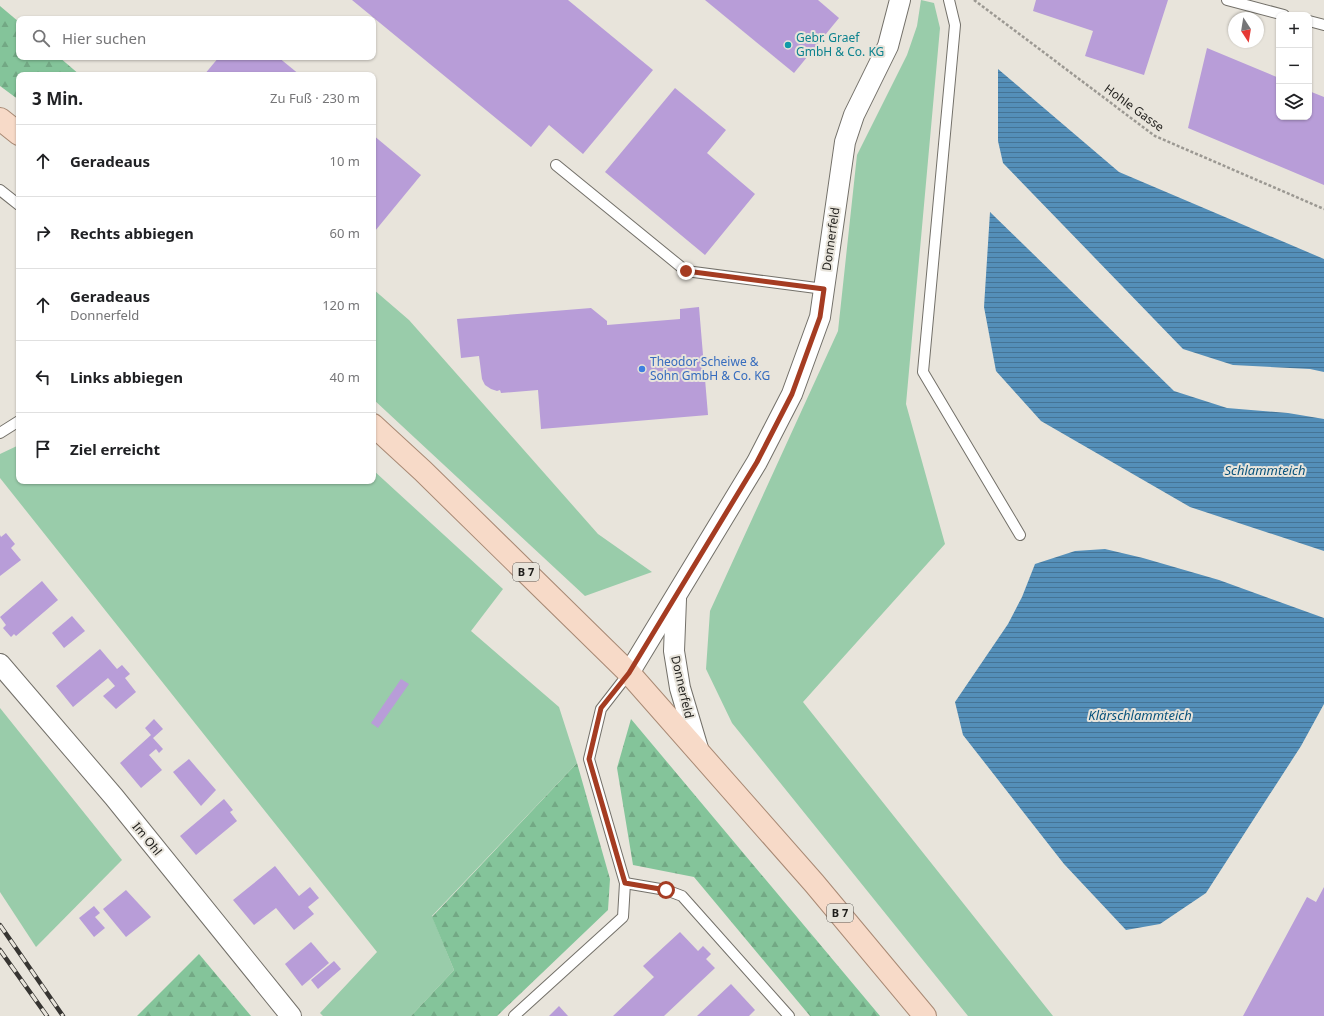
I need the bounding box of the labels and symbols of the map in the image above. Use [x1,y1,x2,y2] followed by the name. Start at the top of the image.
[1228,12,1264,48] north arrow
[796,29,884,60] place label: Gebr. Graef GmbH & Co. KG
[783,40,793,50] marker: Gebr. Graef GmbH & Co. KG
[1101,80,1168,135] street label: Hohle Gasse
[818,206,843,272] street label: Donnerfeld
[677,262,695,280] route end
[650,353,770,384] place label: Theodor Scheiwe & Sohn GmbH & Co. KG
[637,364,647,374] marker: Theodor Scheiwe & Sohn GmbH & Co. KG
[1224,461,1306,479] water label: Schlammteich
[513,563,539,581] road number: B 7
[667,654,698,720] street label: Donnerfeld
[1088,706,1192,724] water label: Klärschlammteich
[129,818,166,859] street label: Im Ohl
[657,881,675,899] route start
[827,904,853,922] road number: B 7

